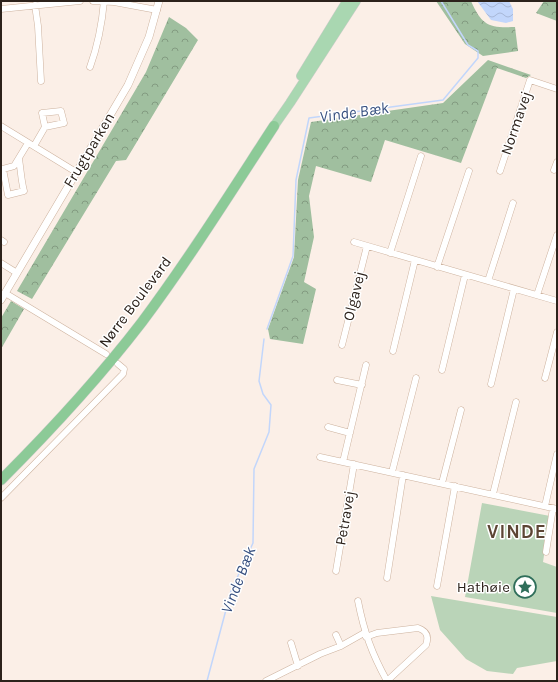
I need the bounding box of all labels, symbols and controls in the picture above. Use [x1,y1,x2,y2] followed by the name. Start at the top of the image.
[497,89,535,157] street label: Normavej
[318,98,391,126] water label: Vinde Bæk
[60,109,118,191] street label: Frugtparken
[95,253,175,351] street label: Nørre Boulevard
[339,269,369,323] street label: Olgavej
[331,489,359,547] street label: Petravej
[487,521,547,543] district label: VINDE
[217,543,260,616] water label: Vinde Bæk
[512,574,538,600] place icon: Hathøie
[457,578,510,596] place label: Hathøie

